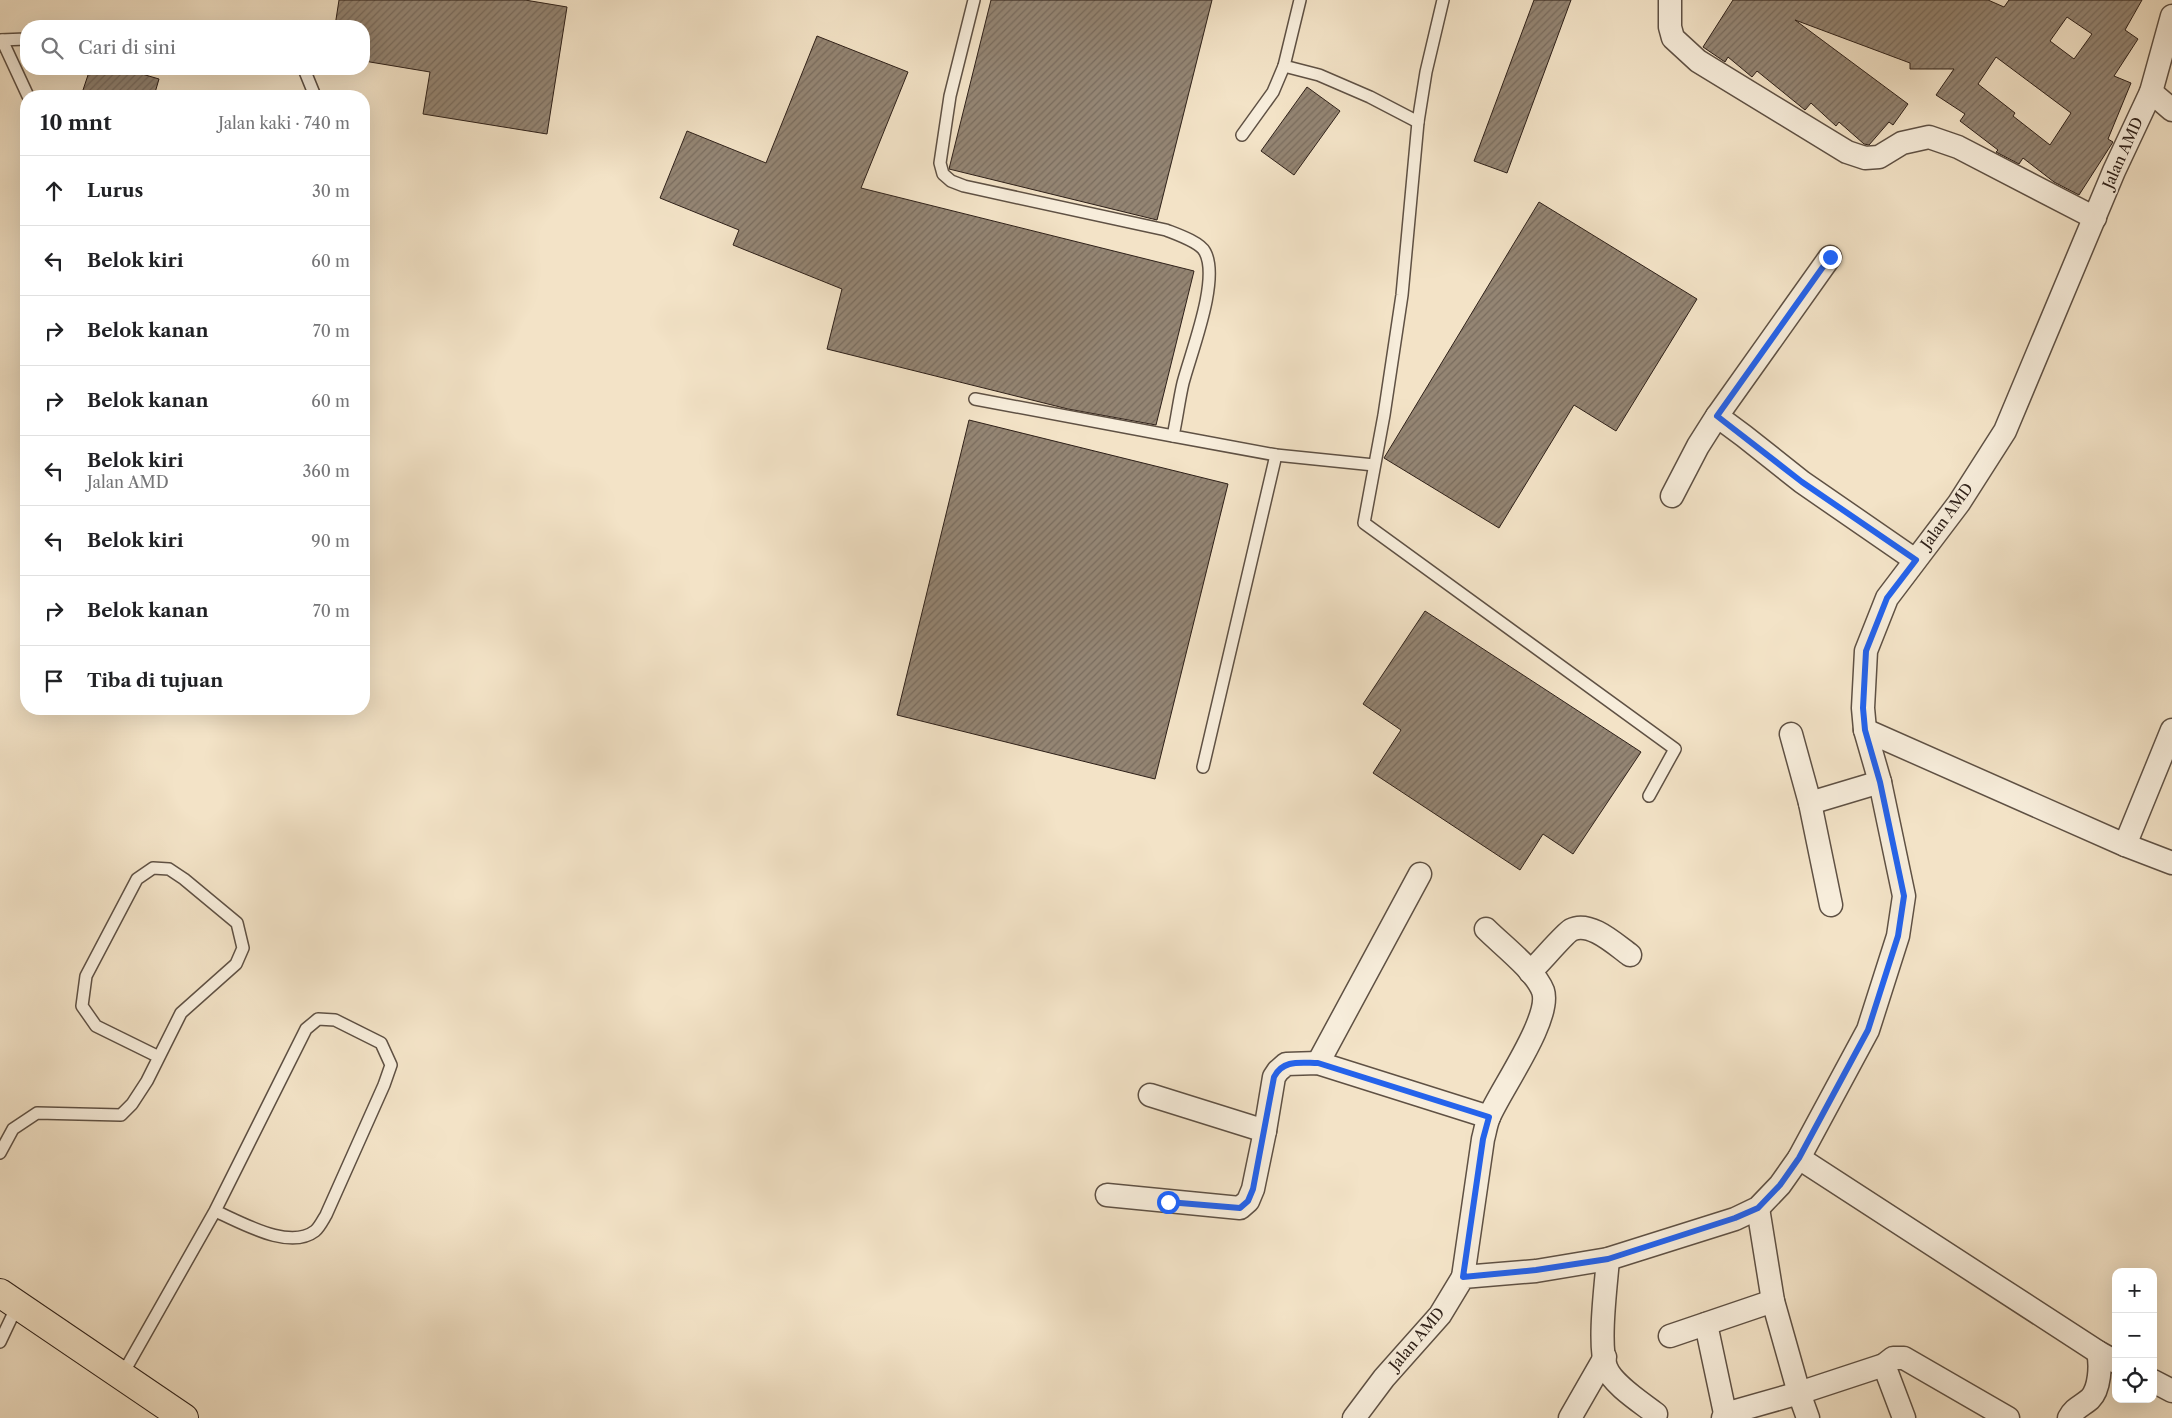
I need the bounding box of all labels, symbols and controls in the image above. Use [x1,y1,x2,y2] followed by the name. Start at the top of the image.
[20,20,370,75] search box
[38,34,66,62] icon: search
[78,36,176,59] text: Cari di sini
[40,110,112,135] text: 10 mnt
[218,113,350,133] text: Jalan kaki · 740 m
[2097,114,2147,193] street label: Jalan AMD
[40,177,68,205] icon: ahead
[87,179,143,202] text: Lurus
[312,181,350,201] text: 30 m
[1819,246,1842,269] route end
[40,247,68,275] icon: left
[87,249,184,272] text: Belok kiri
[311,251,350,271] text: 60 m
[40,317,68,345] icon: right
[87,319,209,342] text: Belok kanan
[313,321,350,341] text: 70 m
[40,387,68,415] icon: right
[87,389,209,412] text: Belok kanan
[311,391,350,411] text: 60 m
[87,449,184,472] text: Belok kiri
[40,457,68,485] icon: left
[303,461,350,481] text: 360 m
[87,472,169,492] text: Jalan AMD
[1915,479,1977,554] street label: Jalan AMD
[40,527,68,555] icon: left
[87,529,184,552] text: Belok kiri
[311,531,350,551] text: 90 m
[40,597,68,625] icon: right
[87,599,209,622] text: Belok kanan
[313,601,350,621] text: 70 m
[40,667,68,695] icon: arrive
[87,669,223,692] text: Tiba di tujuan
[1157,1191,1180,1214] route start
[2112,1268,2157,1403] map controls
[2112,1268,2157,1313] button: +
[1383,1303,1449,1376] street label: Jalan AMD
[2112,1313,2157,1358] button: −
[2112,1358,2157,1403] button: locate

